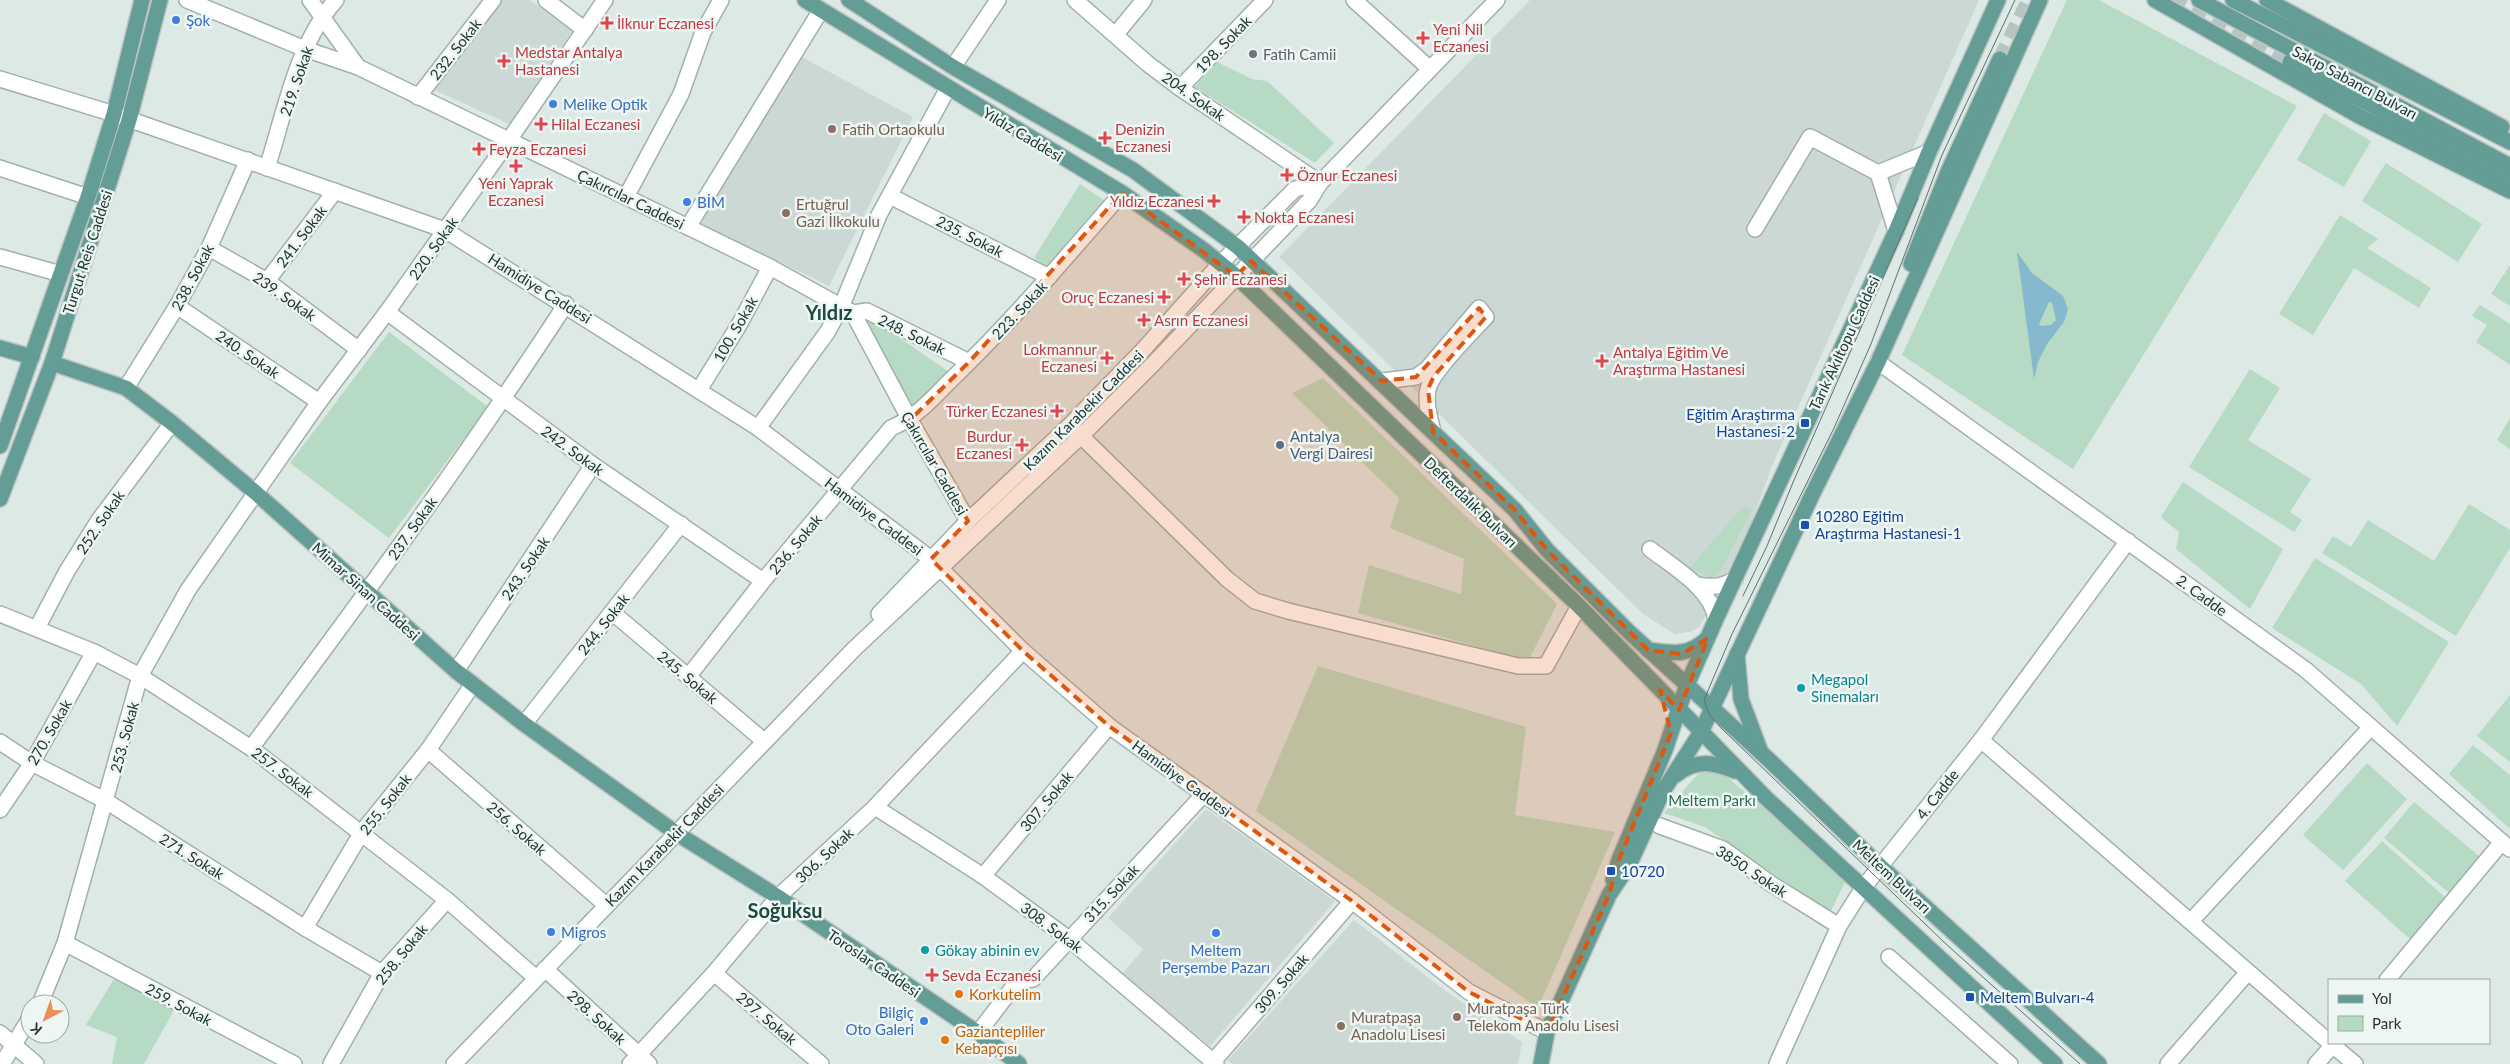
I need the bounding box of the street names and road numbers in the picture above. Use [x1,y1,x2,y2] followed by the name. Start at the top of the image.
[1191,11,1255,76] street label: 198. Sokak
[426,14,485,83] street label: 232. Sokak
[2289,41,2421,123] street label: Sakıp Sabancı Bulvarı
[276,43,316,118] street label: 219. Sokak
[1159,68,1229,124] street label: 204. Sokak
[980,103,1066,165] street label: Yıldız Caddesi
[575,165,687,233] street label: Çakırcılar Caddesi
[58,188,116,316] street label: Turgut Reis Caddesi
[272,201,330,270] street label: 241. Sokak
[933,211,1007,261] street label: 235. Sokak
[405,213,461,283] street label: 220. Sokak
[167,240,217,313] street label: 238. Sokak
[485,249,595,327] street label: Hamidiye Caddesi
[250,268,320,324] street label: 239. Sokak
[1805,273,1883,413] street label: Tarık Akıltopu Caddesi
[988,277,1051,343] street label: 223. Sokak
[709,293,761,365] street label: 100. Sokak
[875,310,949,358] street label: 248. Sokak
[213,326,284,382] street label: 240. Sokak
[1019,346,1147,474] street label: Kazım Karabekir Caddesi
[898,408,972,518] street label: Çakırcılar Caddesi
[538,421,608,479] street label: 242. Sokak
[1421,453,1521,551] street label: Defterdalık Bulvarı
[821,473,927,559] street label: Hamidiye Caddesi
[72,486,128,557] street label: 252. Sokak
[384,493,440,563] street label: 237. Sokak
[765,510,826,578] street label: 236. Sokak
[497,532,553,603] street label: 243. Sokak
[309,538,423,644] street label: Mimar Sinan Caddesi
[2173,571,2231,619] street label: 2. Cadde
[574,589,633,658] street label: 244. Sokak
[654,647,722,708] street label: 245. Sokak
[23,696,75,768] street label: 270. Sokak
[106,699,142,774] street label: 253. Sokak
[1129,736,1235,820] street label: Hamidiye Caddesi
[249,743,318,801] street label: 257. Sokak
[1912,765,1962,823] street label: 4. Cadde
[1016,767,1077,835] street label: 307. Sokak
[356,769,415,838] street label: 255. Sokak
[601,780,727,910] street label: Kazım Karabekir Caddesi
[484,797,551,859] street label: 256. Sokak
[791,823,857,886] street label: 306. Sokak
[156,829,228,883] street label: 271. Sokak
[1849,835,1935,917] street label: Meltem Bulvarı
[1713,841,1791,901] street label: 3850. Sokak
[1080,860,1143,926] street label: 315. Sokak
[1018,898,1087,956] street label: 308. Sokak
[371,920,431,988] street label: 258. Sokak
[824,925,924,1001] street label: Toroslar Caddesi
[1250,949,1312,1016] street label: 309. Sokak
[143,979,216,1029] street label: 259. Sokak
[564,986,630,1048] street label: 298. Sokak
[733,988,801,1049] street label: 297. Sokak

